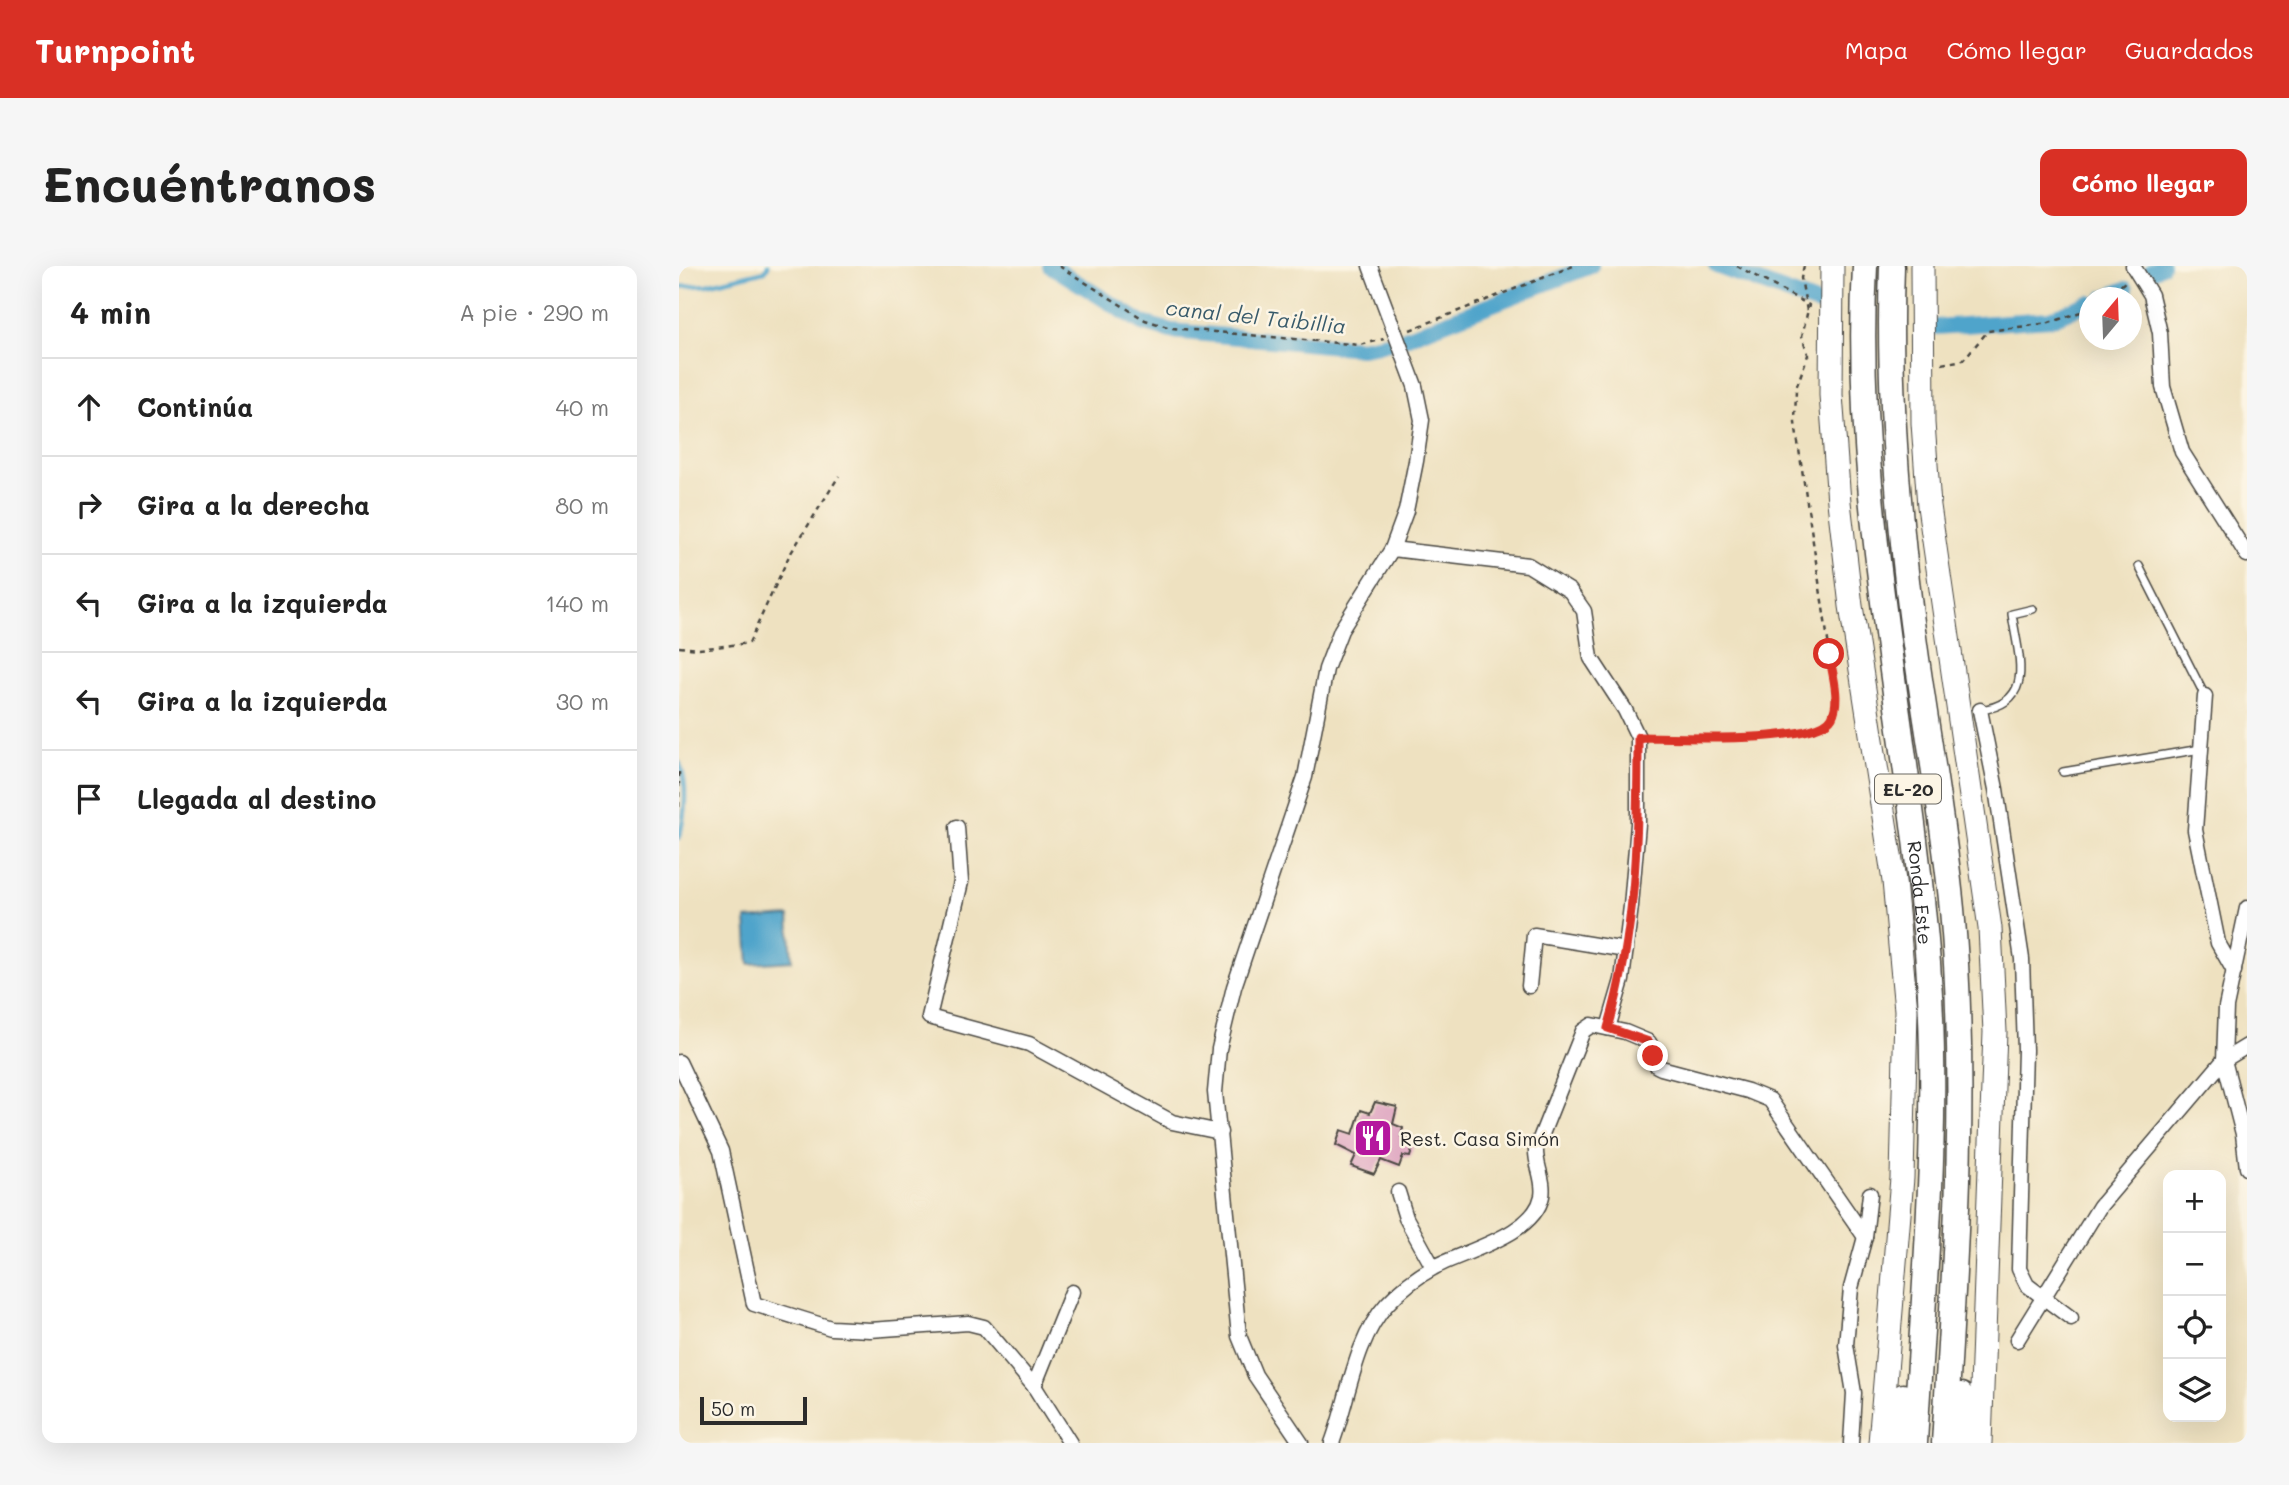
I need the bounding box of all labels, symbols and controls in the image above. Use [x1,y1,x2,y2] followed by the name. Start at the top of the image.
[35,28,195,71] text: Turnpoint
[1845,34,1909,65] text: Mapa
[1947,34,2087,65] text: Cómo llegar
[2125,34,2254,65] text: Guardados
[2040,149,2247,216] button: Cómo llegar
[42,151,376,214] text: Encuéntranos
[2079,287,2142,350] north arrow
[70,292,151,332] text: 4 min
[1164,293,1348,339] water label: canal del Taibillia
[459,297,609,327] text: A pie · 290 m
[70,388,108,426] icon: ahead
[137,390,253,424] text: Continúa
[556,392,609,422] text: 40 m
[70,486,108,524] icon: right
[137,488,370,522] text: Gira a la derecha
[555,490,609,520] text: 80 m
[70,584,108,622] icon: left
[137,586,388,620] text: Gira a la izquierda
[545,588,609,618] text: 140 m
[1813,638,1844,669] route start
[70,682,108,720] icon: left
[137,684,388,718] text: Gira a la izquierda
[556,686,609,716] text: 30 m
[1875,774,1941,804] road number: EL-20
[70,780,108,818] icon: arrive
[137,782,376,816] text: Llegada al destino
[1903,839,1939,946] street label: Ronda Este
[1637,1040,1668,1071] route end
[1352,1117,1394,1159] restaurant icon: Rest. Casa Simón
[1400,1126,1559,1151] place label: Rest. Casa Simón
[2163,1170,2226,1422] map controls
[2163,1170,2226,1233] button: +
[2163,1233,2226,1296] button: −
[2163,1296,2226,1359] button: locate
[2163,1359,2226,1422] button: layers
[700,1394,807,1426] scale bar
[711,1396,755,1421] text: 50 m

